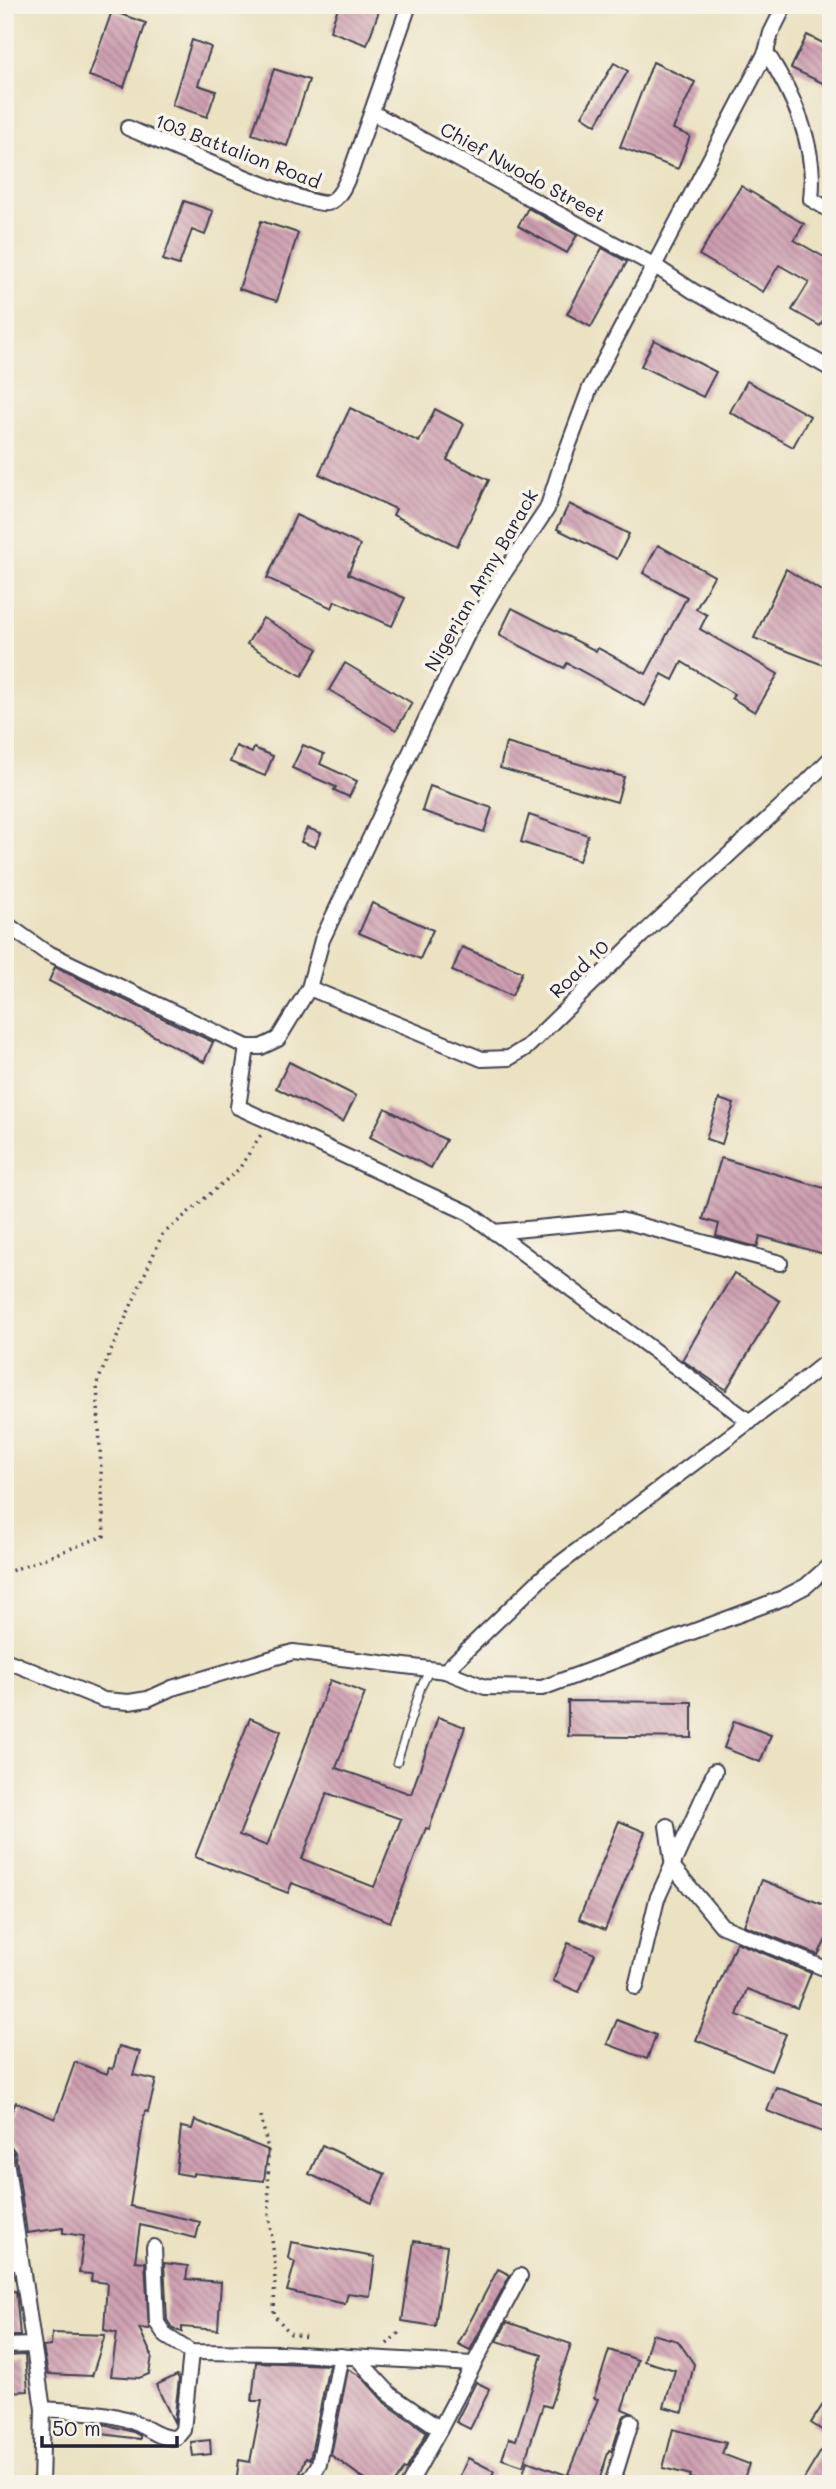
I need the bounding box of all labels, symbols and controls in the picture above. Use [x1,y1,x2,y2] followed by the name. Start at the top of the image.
[152,107,325,194] street label: 103 Battalion Road
[436,116,610,227] street label: Chief Nwodo Street
[418,484,543,675] street label: Nigerian Army Barack
[543,934,614,1003] street label: Road 10
[42,2405,177,2449] scale bar
[52,2414,101,2441] text: 50 m

